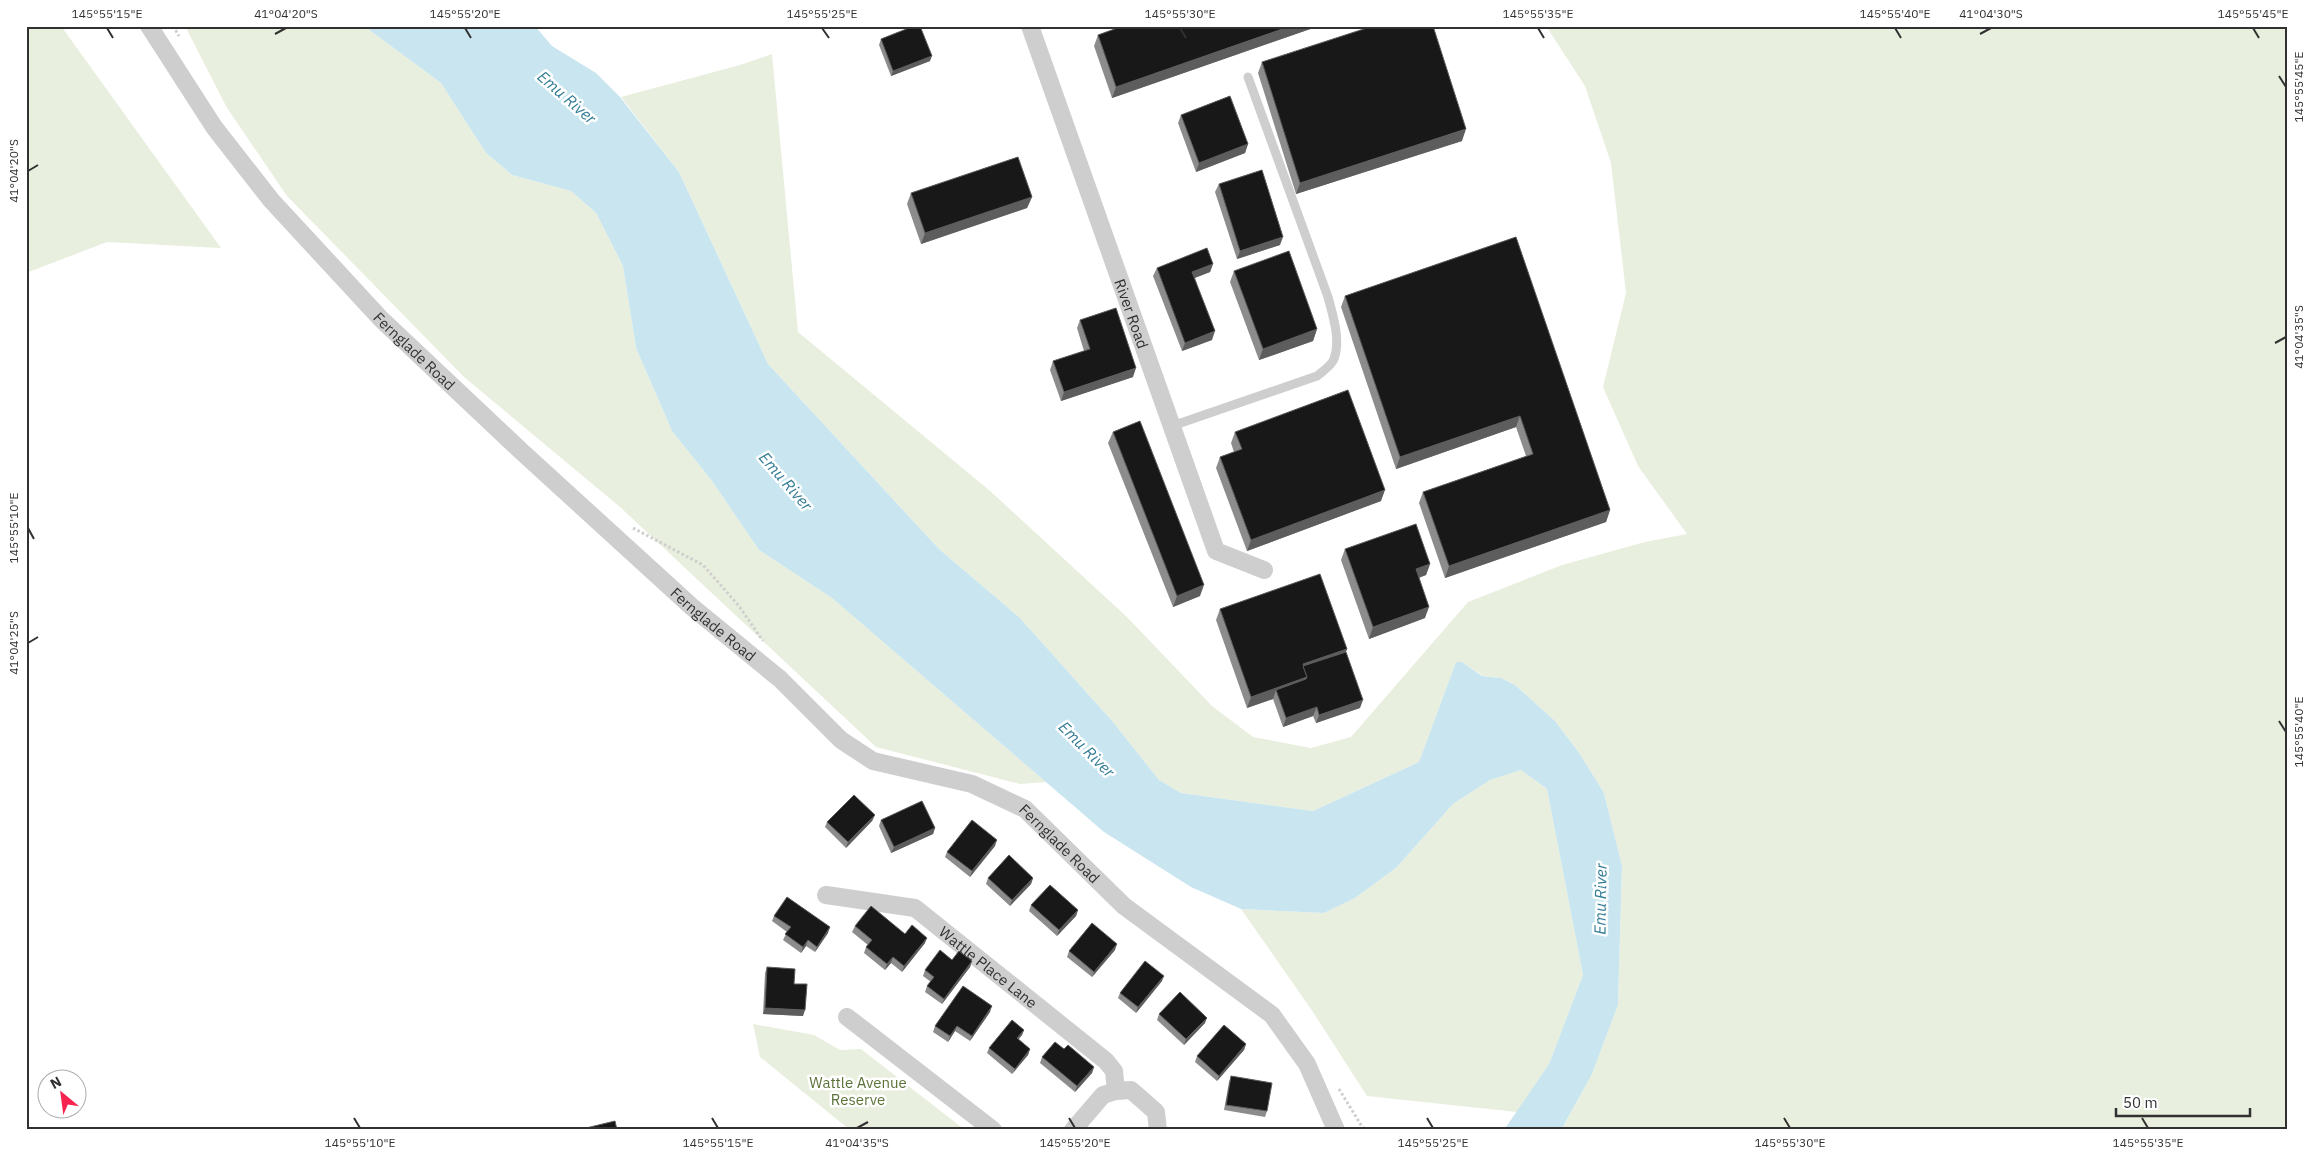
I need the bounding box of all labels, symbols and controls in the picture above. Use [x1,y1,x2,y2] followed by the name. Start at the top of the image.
[72,6,142,21] text: 145°55'15"E
[254,6,318,21] text: 41°04'20"S
[430,6,500,21] text: 145°55'20"E
[787,6,857,21] text: 145°55'25"E
[1145,6,1215,21] text: 145°55'30"E
[1503,6,1573,21] text: 145°55'35"E
[1860,6,1930,21] text: 145°55'40"E
[1959,6,2023,21] text: 41°04'30"S
[2218,6,2288,21] text: 145°55'45"E
[2291,52,2306,122] text: 145°55'45"E
[534,66,601,129] water label: Emu River
[6,139,21,203] text: 41°04'20"S
[1111,276,1153,351] street label: River Road
[2291,305,2306,369] text: 41°04'35"S
[370,308,459,394] street label: Fernglade Road
[755,448,818,515] water label: Emu River
[6,493,21,563] text: 145°55'10"E
[667,583,760,665] street label: Fernglade Road
[6,611,21,675] text: 41°04'25"S
[2291,697,2306,767] text: 145°55'40"E
[1055,717,1120,782] water label: Emu River
[1016,800,1104,887] street label: Fernglade Road
[1589,862,1611,935] water label: Emu River
[936,922,1041,1012] street label: Wattle Place Lane
[38,1068,88,1118] north arrow
[47,1072,64,1093] text: N
[809,1073,907,1109] park label: Wattle Avenue Reserve
[2116,1086,2249,1118] scale bar
[2123,1093,2158,1112] text: 50 m
[325,1135,395,1150] text: 145°55'10"E
[683,1135,753,1150] text: 145°55'15"E
[825,1135,889,1150] text: 41°04'35"S
[1040,1135,1110,1150] text: 145°55'20"E
[1398,1135,1468,1150] text: 145°55'25"E
[1755,1135,1825,1150] text: 145°55'30"E
[2113,1135,2183,1150] text: 145°55'35"E

